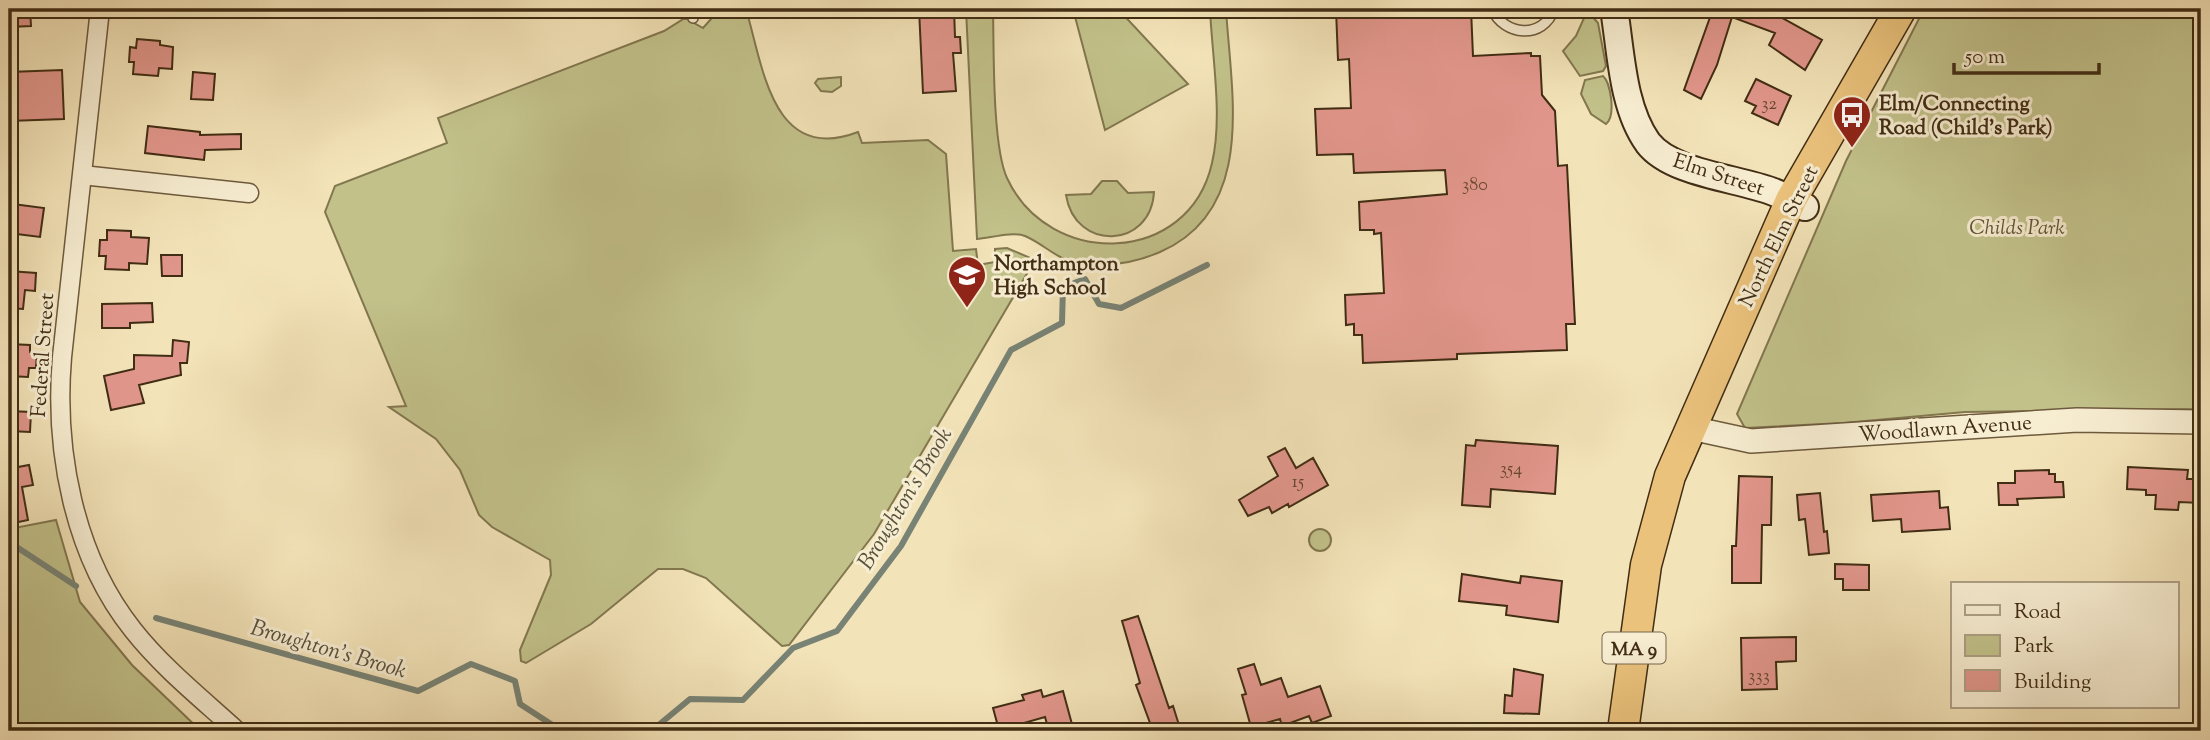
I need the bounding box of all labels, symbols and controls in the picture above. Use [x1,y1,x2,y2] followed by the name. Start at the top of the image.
[1954,32,2100,76] scale bar
[1964,43,2005,73] text: 50 m
[1879,90,2053,144] place label: Elm/Connecting Road (Child's Park)
[1761,92,1777,118] house number: 32
[1831,94,1873,149] bus stop icon: Elm/Connecting Road (Child's Park)
[1669,147,1768,205] street label: Elm Street
[1732,161,1827,313] street label: North Elm Street
[1462,173,1488,199] house number: 380
[1969,214,2065,244] park label: Childs Park
[994,250,1119,304] place label: Northampton High School
[946,254,988,309] school or university icon: Northampton High School
[25,292,63,418] street label: Federal Street
[1857,409,2033,451] street label: Woodlawn Avenue
[851,422,962,577] water label: Broughton's Brook
[1500,457,1522,483] house number: 354
[1292,470,1304,496] house number: 15
[1951,582,2178,708] legend
[2014,598,2061,628] text: Road
[246,612,410,688] water label: Broughton's Brook
[1602,632,1666,664] road number: MA 9
[2014,632,2055,662] text: Park
[1748,664,1770,690] house number: 333
[2014,668,2091,698] text: Building

